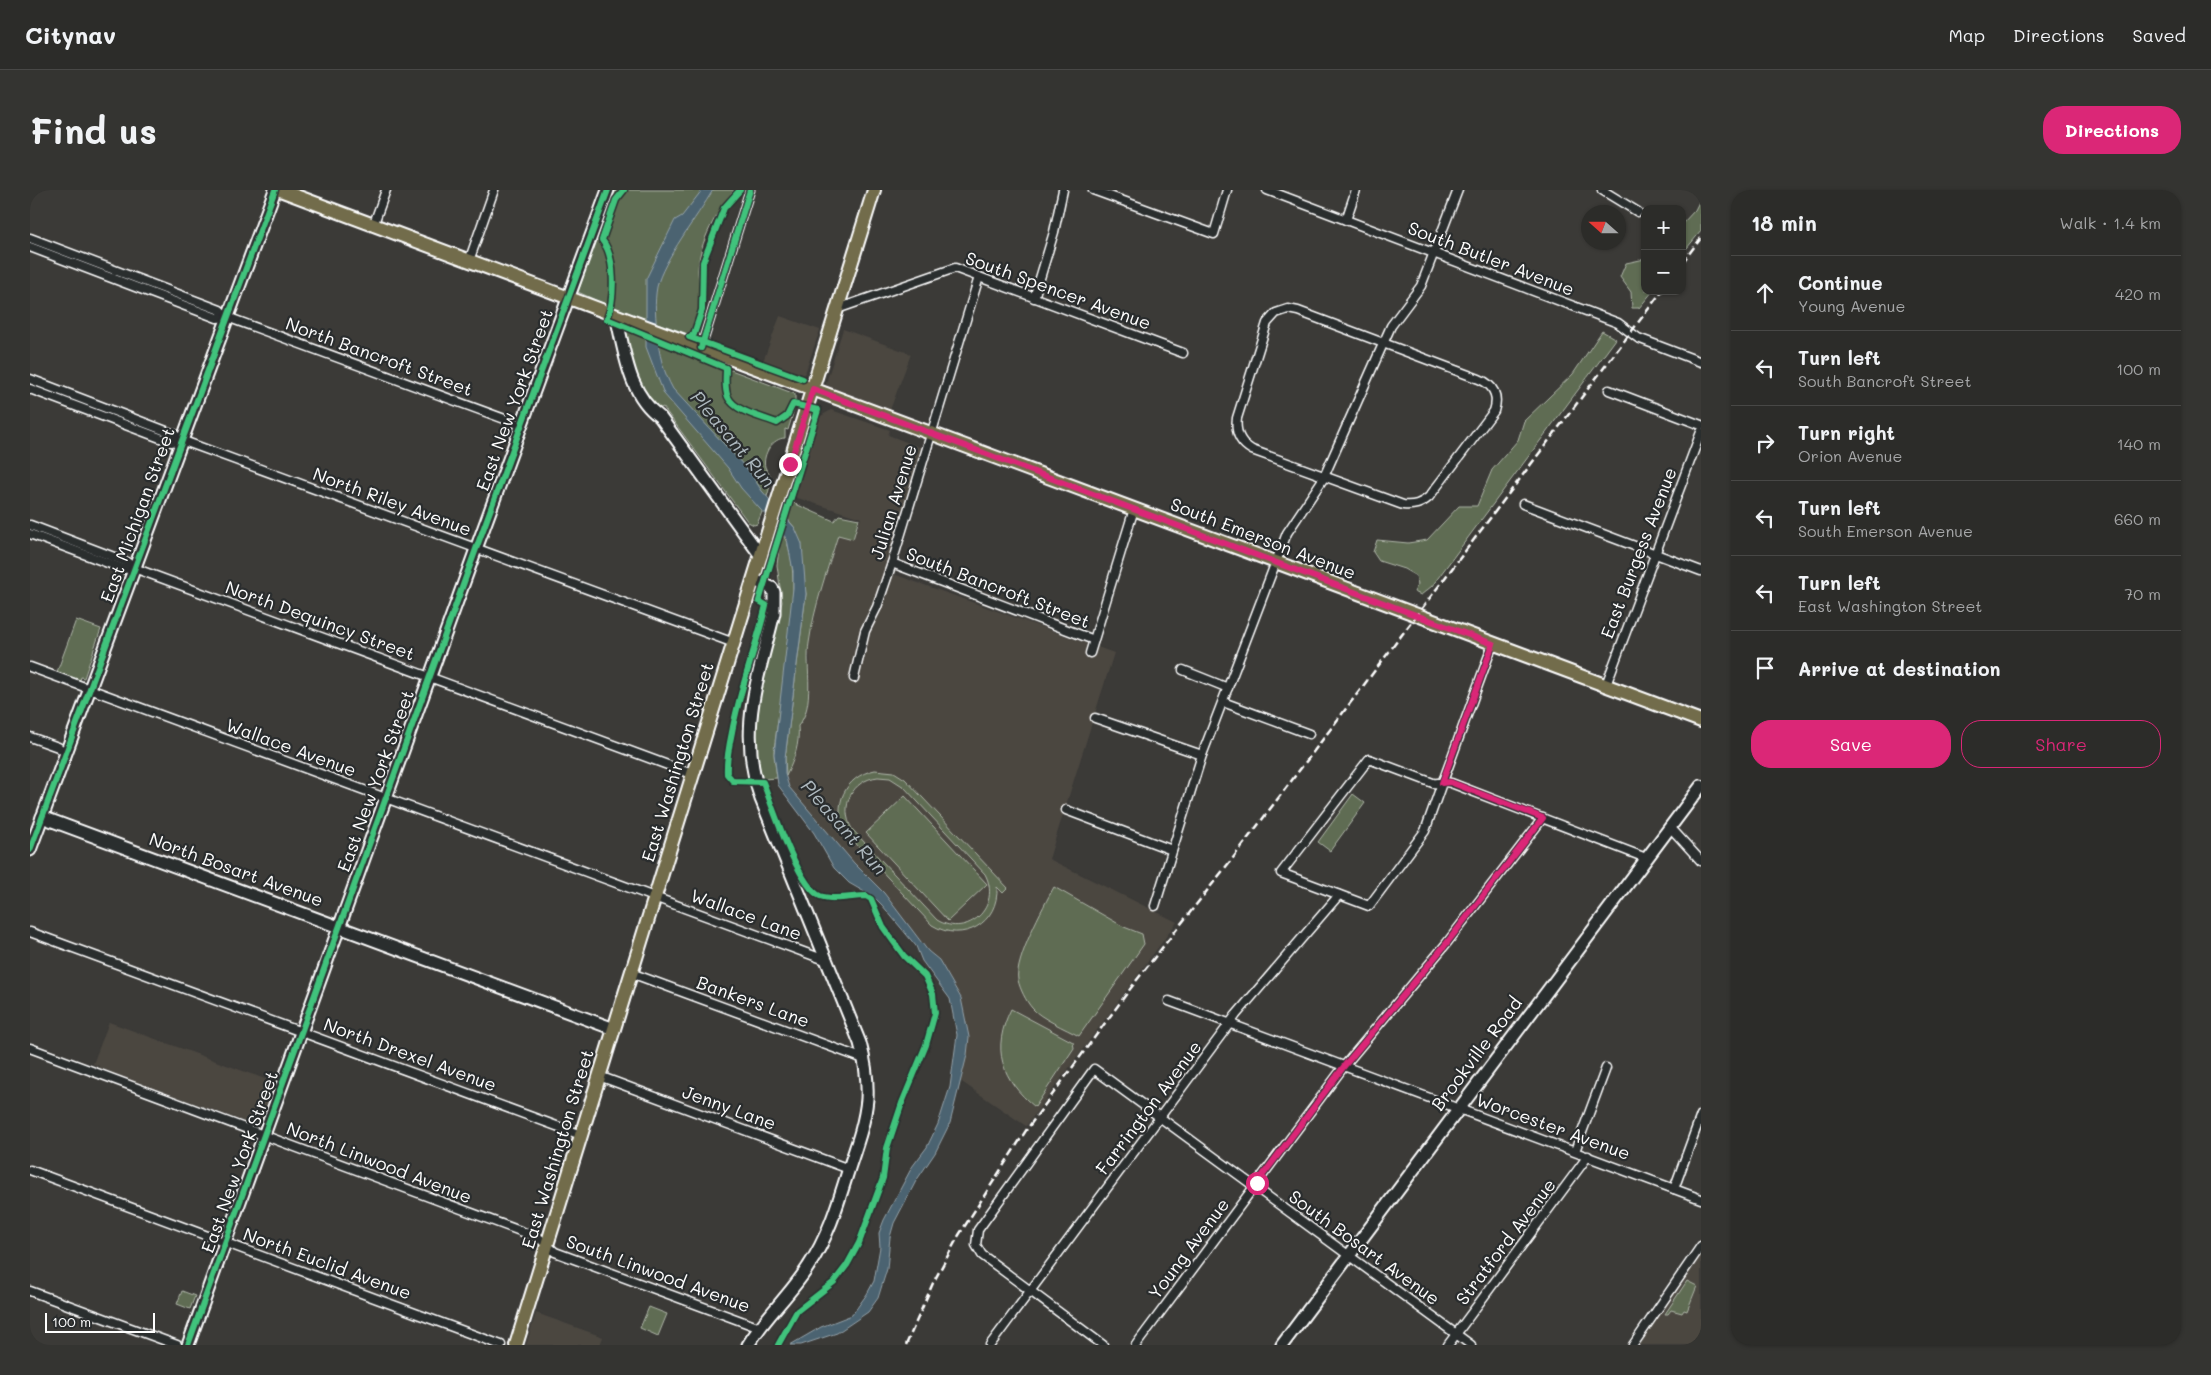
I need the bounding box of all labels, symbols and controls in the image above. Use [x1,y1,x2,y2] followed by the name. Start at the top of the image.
[25,19,116,50] text: Citynav
[1948,23,1985,47] text: Map
[2013,23,2105,47] text: Directions
[2133,23,2186,47] text: Saved
[2043,106,2181,154] button: Directions
[30,107,157,153] text: Find us
[1581,205,1626,250] north arrow
[1641,205,1686,295] map controls
[1641,205,1686,250] button: +
[1751,209,1817,236] text: 18 min
[2060,212,2161,233] text: Walk · 1.4 km
[1405,215,1578,301] street label: South Butler Avenue
[962,245,1154,335] street label: South Spencer Avenue
[1641,250,1686,295] button: −
[1798,270,1883,295] text: Continue
[1751,279,1779,307] icon: ahead
[2115,283,2161,304] text: 420 m
[1798,295,1905,316] text: Young Avenue
[470,305,558,494] street label: East New York Street
[282,311,476,401] street label: North Bancroft Street
[1798,345,1881,370] text: Turn left
[1751,354,1779,382] icon: left
[2116,358,2161,379] text: 100 m
[1798,370,1971,391] text: South Bancroft Street
[686,385,781,492] water label: Pleasant Run
[1798,420,1895,445] text: Turn right
[94,424,180,606] street label: East Michigan Street
[1751,429,1779,457] icon: right
[2117,433,2161,454] text: 140 m
[864,441,922,562] street label: Julian Avenue
[1798,445,1902,466] text: Orion Avenue
[779,453,802,476] route end
[310,461,475,541] street label: North Riley Avenue
[1594,464,1682,641] street label: East Burgess Avenue
[1167,492,1360,585] street label: South Emerson Avenue
[1798,495,1881,520] text: Turn left
[1751,504,1779,532] icon: left
[2114,508,2161,529] text: 660 m
[1798,520,1973,541] text: South Emerson Avenue
[903,541,1094,633] street label: South Bancroft Street
[1798,570,1881,595] text: Turn left
[222,575,419,666] street label: North Dequincy Street
[1751,579,1779,607] icon: left
[2124,583,2161,604] text: 70 m
[1798,595,1982,616] text: East Washington Street
[1751,654,1779,682] icon: arrive
[1798,656,2001,681] text: Arrive at destination
[635,659,719,864] street label: East Washington Street
[331,686,419,875] street label: East New York Street
[223,712,360,782] street label: Wallace Avenue
[1751,720,1951,768] button: Save
[1961,720,2161,768] button: Share
[796,774,893,880] water label: Pleasant Run
[146,826,327,912] street label: North Bosart Avenue
[687,883,805,945] street label: Wallace Lane
[694,970,813,1033] street label: Bankers Lane
[1425,991,1527,1115] street label: Brookville Road
[321,1012,500,1097] street label: North Drexel Avenue
[1090,1036,1206,1179] street label: Farrington Avenue
[515,1046,599,1251] street label: East Washington Street
[195,1067,283,1256] street label: East New York Street
[679,1079,779,1135] street label: Jenny Lane
[1473,1087,1634,1165] street label: Worcester Avenue
[283,1116,475,1208] street label: North Linwood Avenue
[1246,1172,1269,1195] route start
[1450,1173,1561,1309] street label: Stratford Avenue
[1284,1184,1445,1310] street label: South Bosart Avenue
[1142,1193,1234,1304] street label: Young Avenue
[240,1222,415,1305] street label: North Euclid Avenue
[563,1229,754,1318] street label: South Linwood Avenue
[45,1310,155,1333] scale bar
[52,1312,91,1331] text: 100 m

